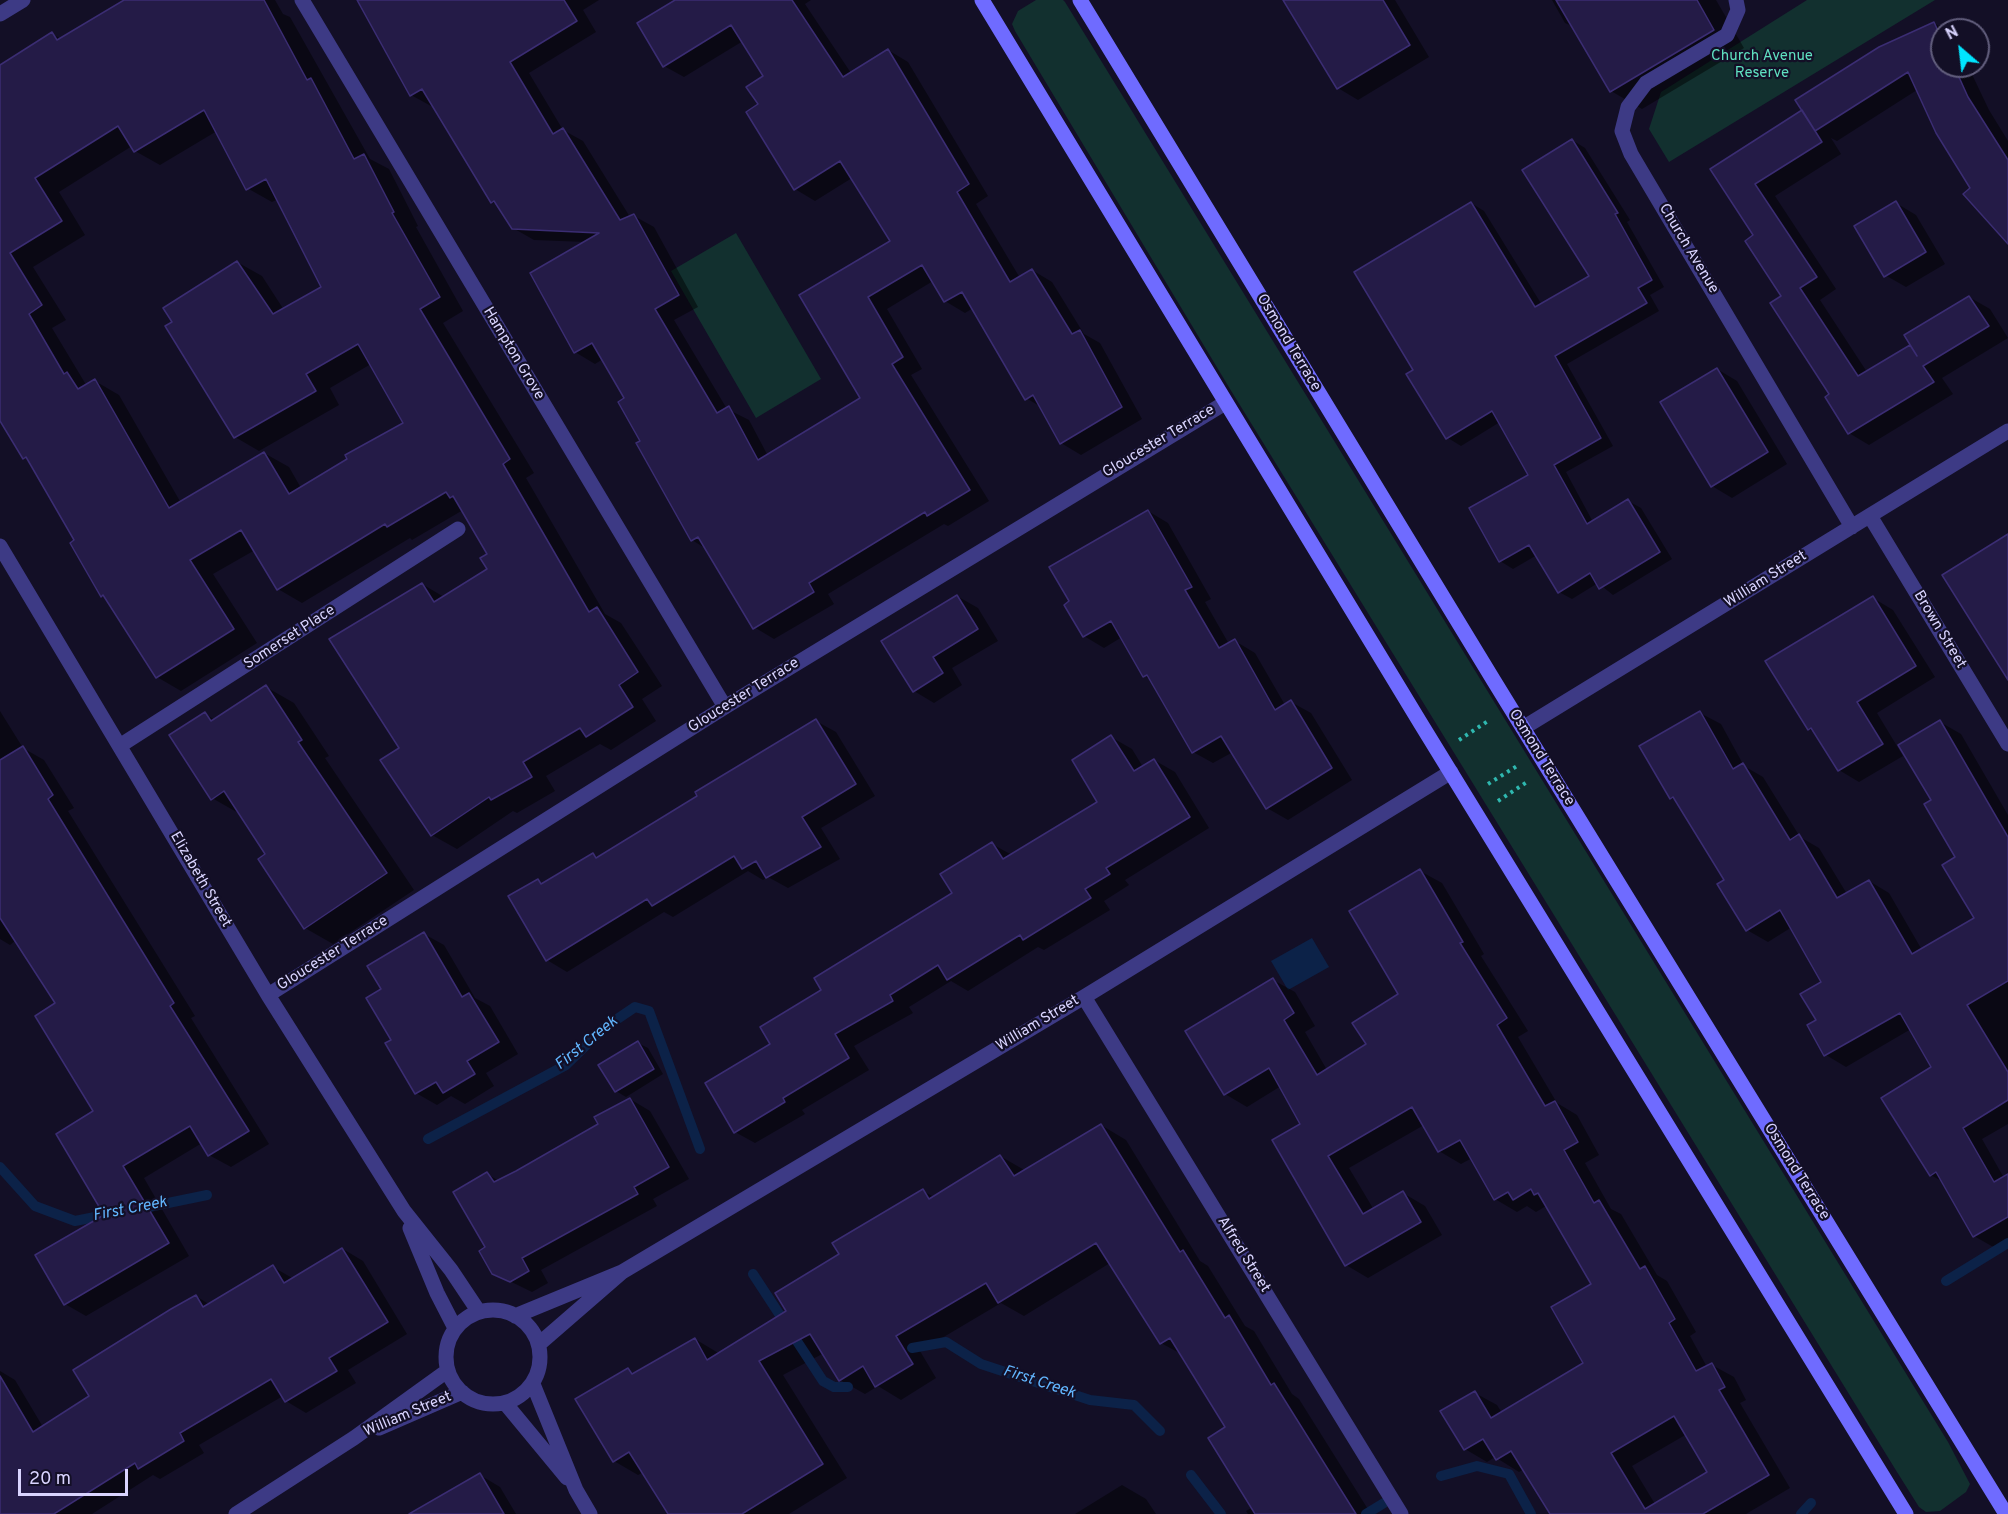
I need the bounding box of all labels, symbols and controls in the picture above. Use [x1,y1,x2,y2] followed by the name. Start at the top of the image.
[1930,18,1990,78] north arrow
[1943,22,1962,45] text: N
[1711,48,1813,83] park label: Church Avenue Reserve
[1654,201,1722,297] street label: Church Avenue
[1252,291,1324,395] street label: Osmond Terrace
[478,304,548,404] street label: Hampton Grove
[1100,402,1218,482] street label: Gloucester Terrace
[1722,548,1810,612] street label: William Street
[1909,588,1969,672] street label: Brown Street
[241,602,339,674] street label: Somerset Place
[685,655,803,737] street label: Gloucester Terrace
[1504,707,1578,809] street label: Osmond Terrace
[165,829,235,931] street label: Elizabeth Street
[274,913,392,995] street label: Gloucester Terrace
[993,992,1083,1056] street label: William Street
[552,1013,622,1075] water label: First Creek
[1759,1121,1833,1223] street label: Osmond Terrace
[91,1193,169,1227] water label: First Creek
[1213,1214,1273,1296] street label: Alfred Street
[1000,1362,1078,1404] water label: First Creek
[361,1388,455,1442] street label: William Street
[21,1457,130,1495] scale bar
[29,1468,71,1491] text: 20 m

